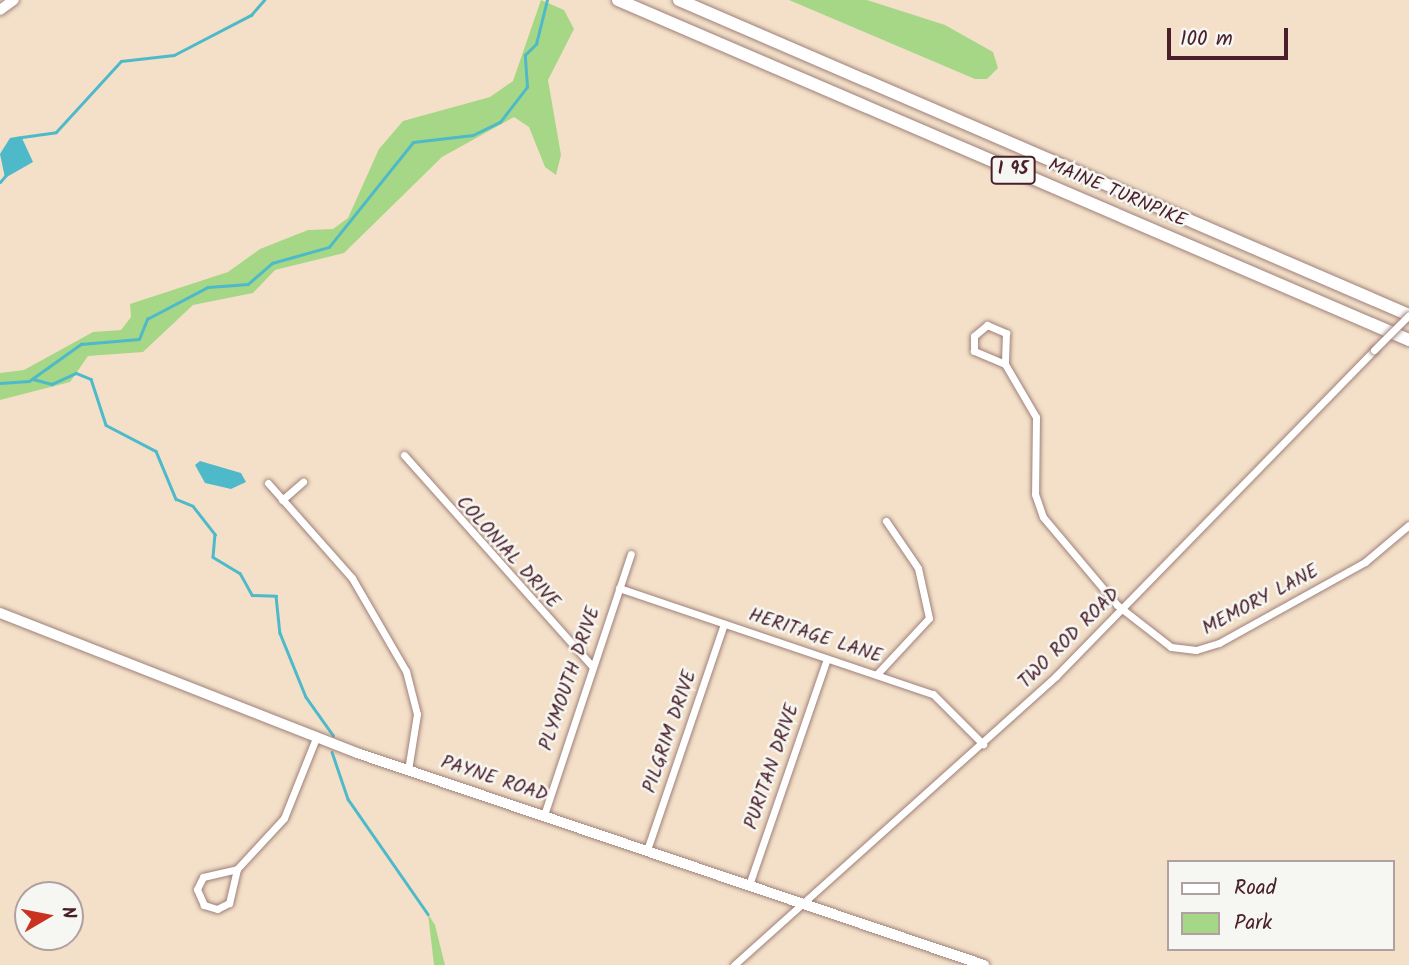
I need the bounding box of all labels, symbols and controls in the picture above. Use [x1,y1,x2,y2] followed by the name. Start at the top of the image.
[1171,14,1292,58] scale bar
[1180,23,1233,56] text: 100 m
[990,155,1036,184] road number: I 95
[1044,155,1190,233] street label: MAINE TURNPIKE
[450,492,564,614] street label: COLONIAL DRIVE
[1199,561,1323,641] street label: MEMORY LANE
[1015,584,1125,694] street label: TWO ROD ROAD
[536,604,606,754] street label: PLYMOUTH DRIVE
[745,605,885,669] street label: HERITAGE LANE
[639,668,703,796] street label: PILGRIM DRIVE
[741,701,805,833] street label: PURITAN DRIVE
[438,752,550,808] street label: PAYNE ROAD
[1168,860,1395,951] legend
[1234,872,1276,905] text: Road
[14,881,84,951] north arrow
[52,904,84,921] text: N
[1234,907,1272,940] text: Park

